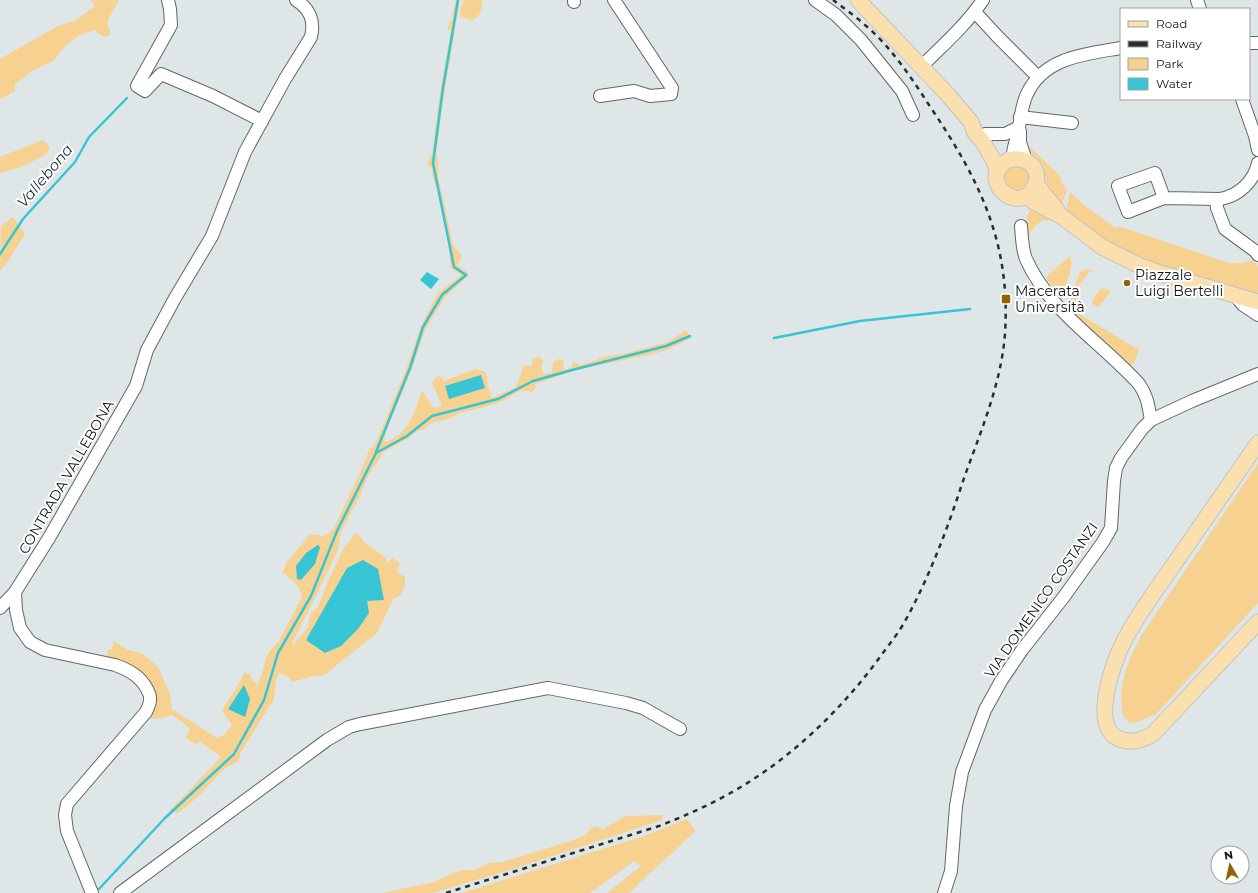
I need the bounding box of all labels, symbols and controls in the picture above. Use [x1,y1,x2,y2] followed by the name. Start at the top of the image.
[1120,8,1250,100] legend
[1156,16,1187,31] text: Road
[1156,36,1202,51] text: Railway
[1156,56,1184,71] text: Park
[1156,76,1193,91] text: Water
[13,140,77,211] water label: Vallebona
[1135,266,1223,300] place label: Piazzale Luigi Bertelli
[1122,278,1132,288] marker: Piazzale Luigi Bertelli
[1015,282,1085,316] place label: Macerata Università
[1000,293,1012,305] marker: Macerata Università
[15,396,118,557] street label: CONTRADA VALLEBONA
[980,519,1102,681] street label: VIA DOMENICO COSTANZI
[1210,845,1250,885] north arrow
[1223,848,1234,863] text: N

